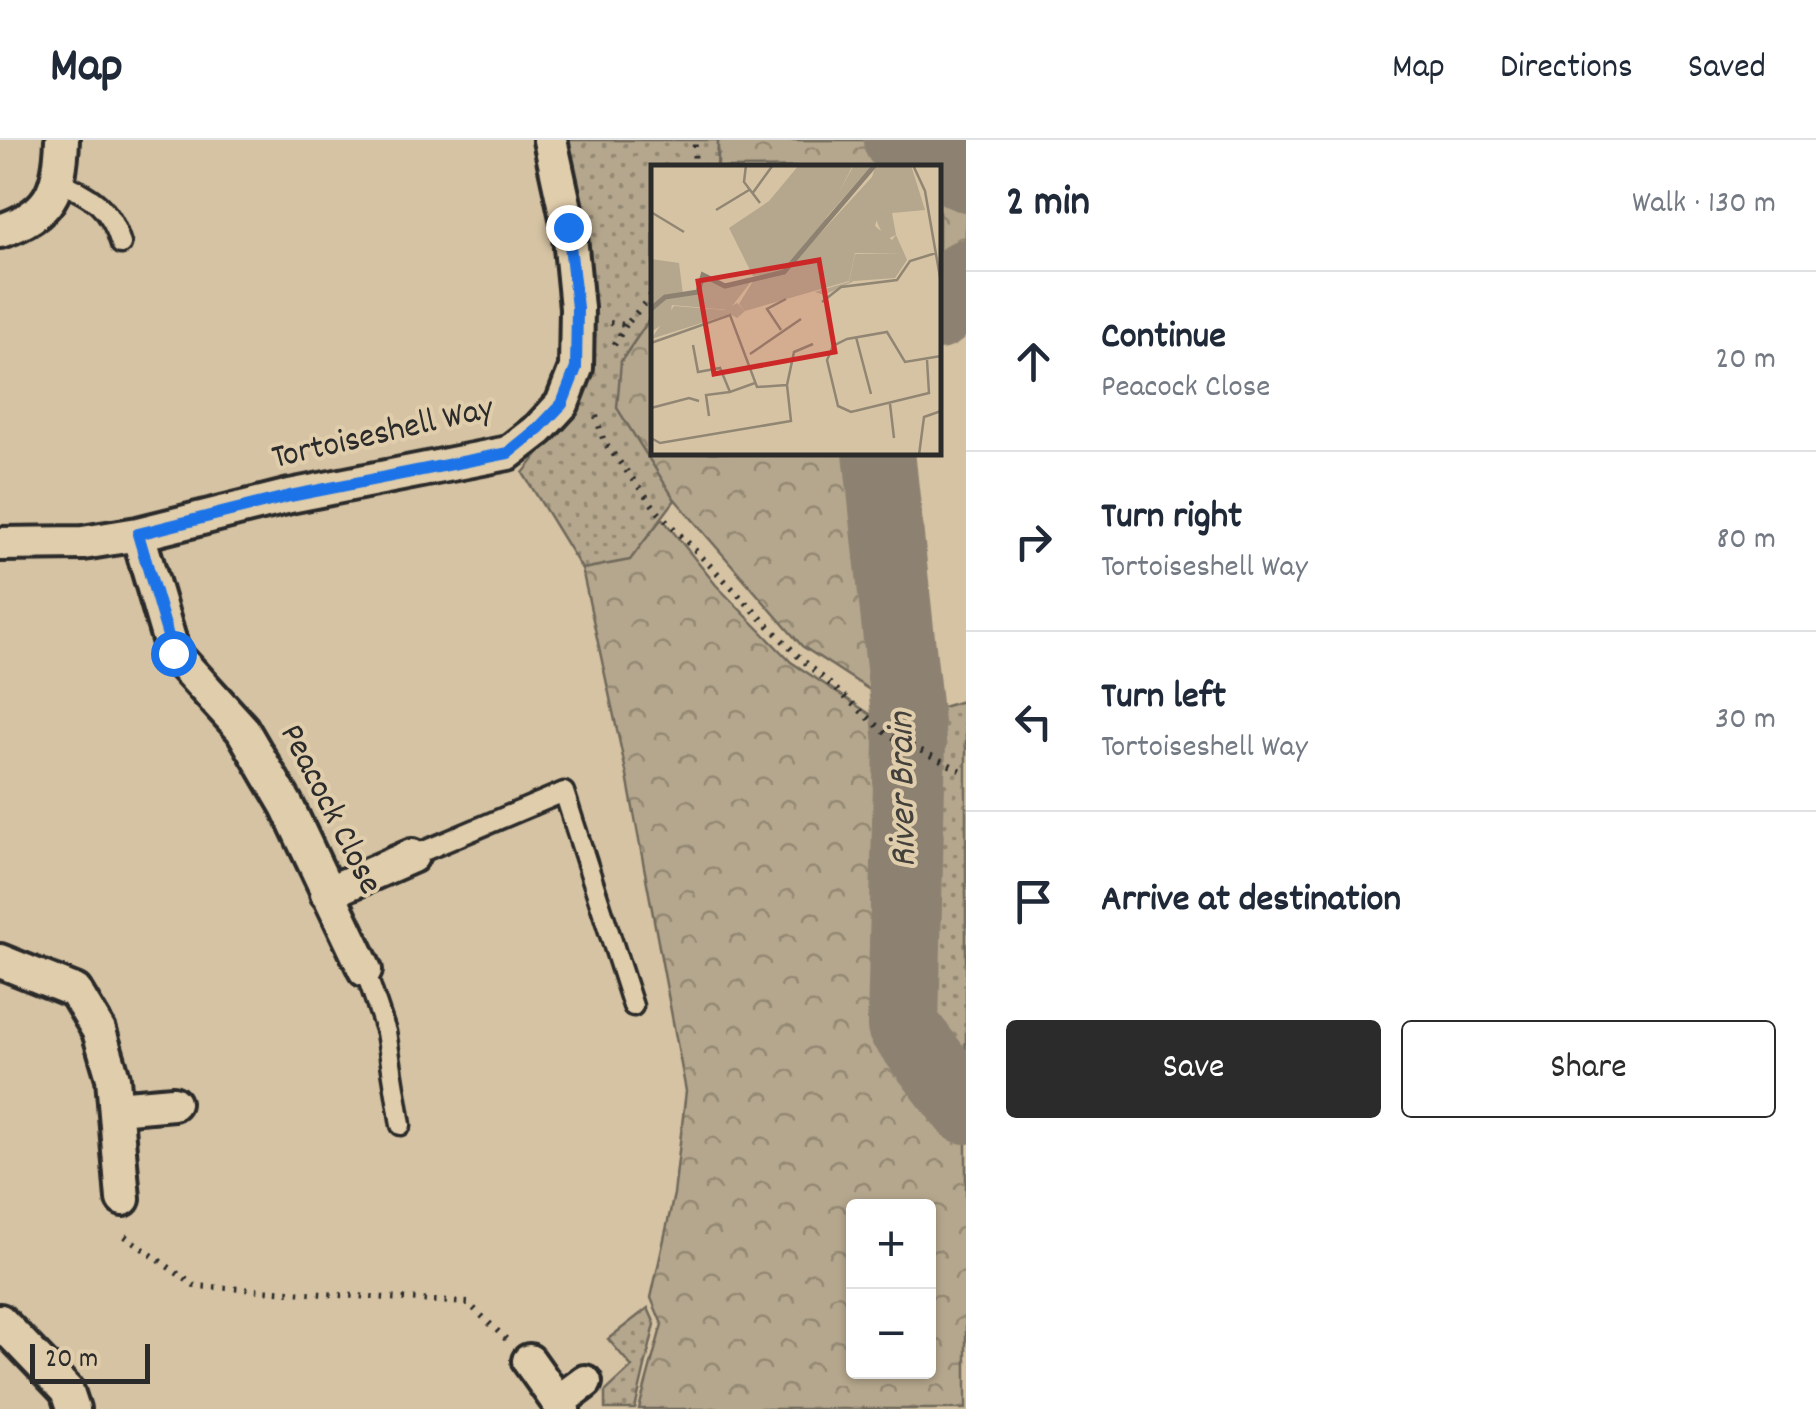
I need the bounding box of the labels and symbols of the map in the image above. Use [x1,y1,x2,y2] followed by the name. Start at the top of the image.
[651,165,941,455] inset map
[546,205,592,251] route end
[267,385,500,485] street label: Tortoiseshell Way
[151,631,197,677] route start
[876,710,934,868] water label: River Brain
[265,716,393,904] street label: Peacock Close
[30,1339,150,1384] scale bar

